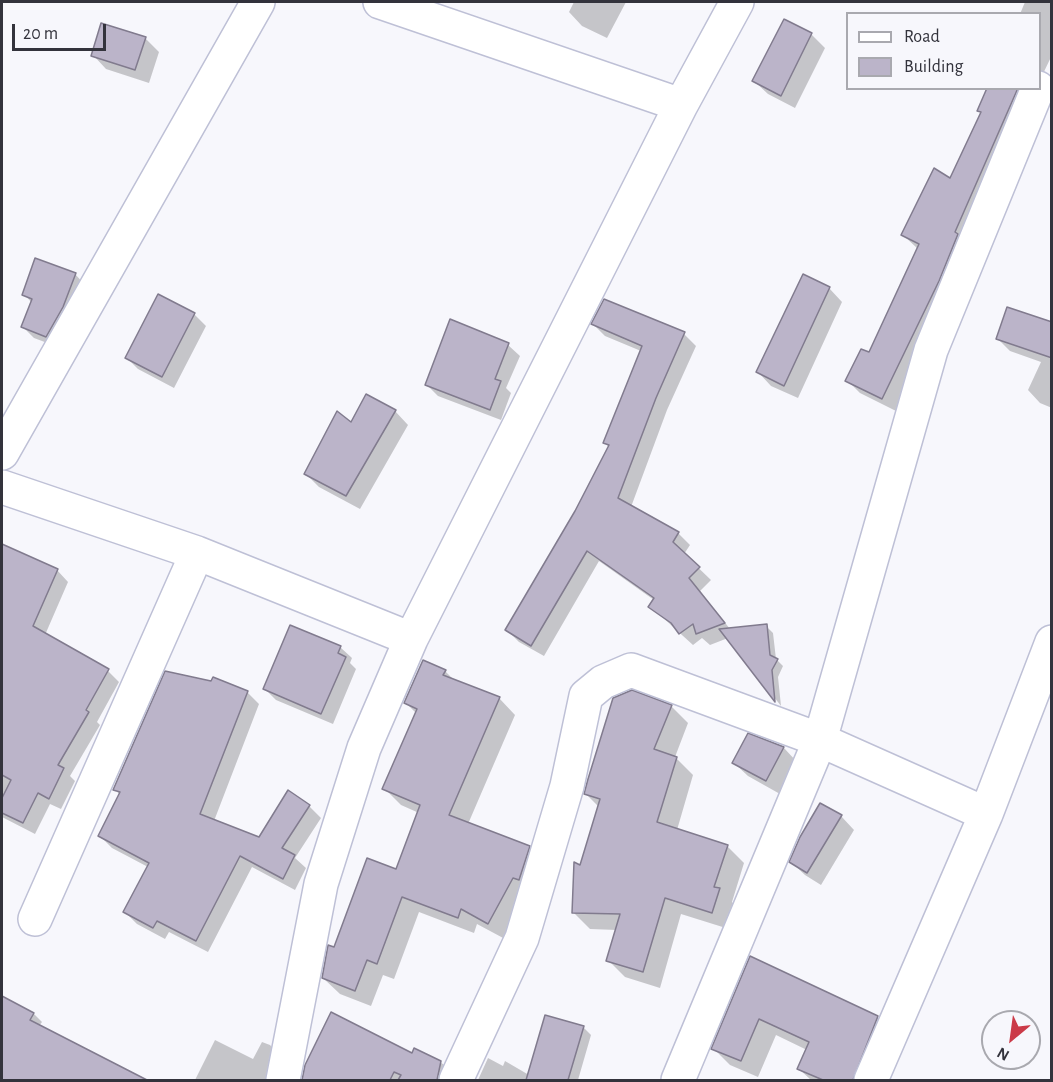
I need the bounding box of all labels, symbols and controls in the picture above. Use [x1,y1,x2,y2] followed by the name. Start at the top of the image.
[15,12,110,50] scale bar
[846,12,1041,90] legend
[23,25,58,43] text: 20 m
[904,28,940,46] text: Road
[904,58,963,76] text: Building
[981,1010,1041,1070] north arrow
[994,1044,1012,1064] text: N

